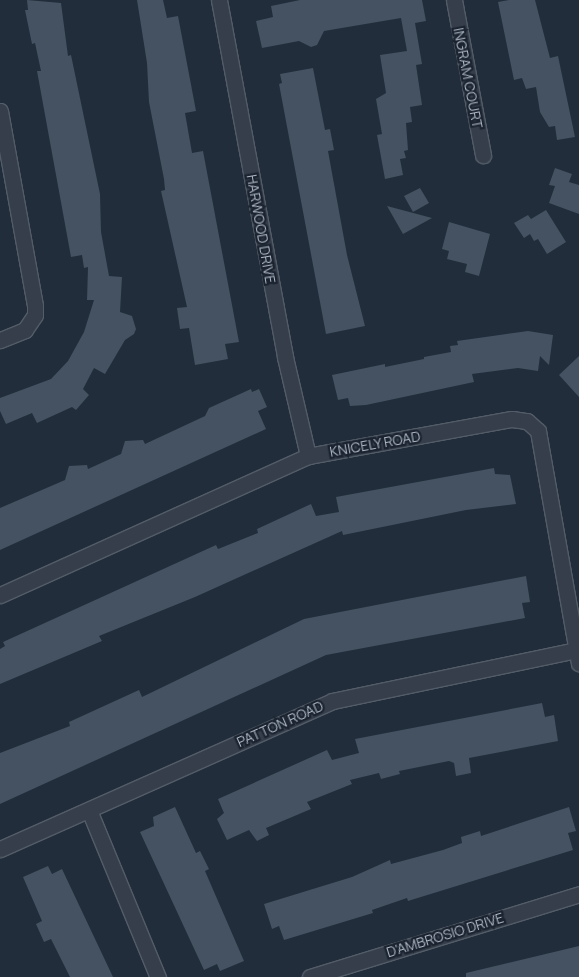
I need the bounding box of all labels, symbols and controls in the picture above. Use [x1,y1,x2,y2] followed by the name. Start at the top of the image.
[450,26,486,130] street label: INGRAM COURT
[243,173,279,285] street label: HARWOOD DRIVE
[328,428,422,460] street label: KNICELY ROAD
[234,697,326,751] street label: PATTON ROAD
[384,909,506,961] street label: D'AMBROSIO DRIVE

